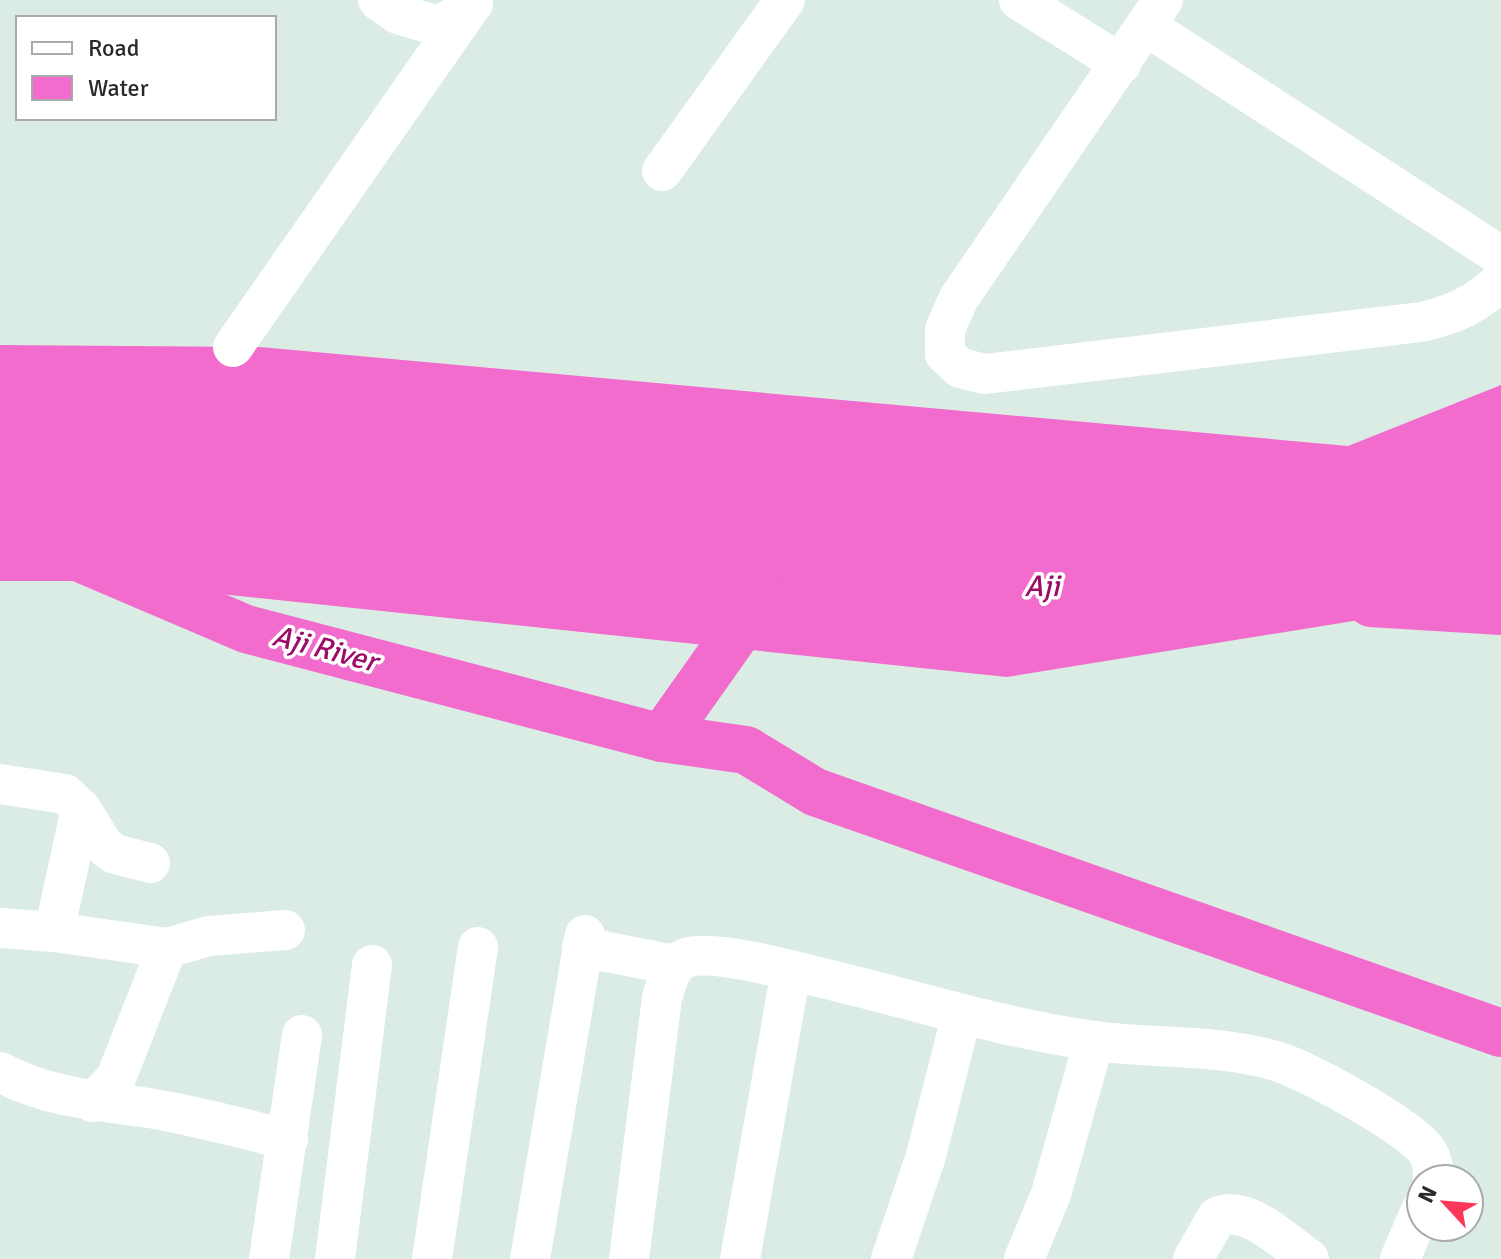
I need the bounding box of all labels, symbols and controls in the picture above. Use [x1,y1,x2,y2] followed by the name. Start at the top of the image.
[16,16,276,120] legend
[88,33,139,63] text: Road
[88,73,149,103] text: Water
[1025,568,1062,605] water label: Aji
[269,617,385,682] water label: Aji River
[1405,1163,1485,1243] north arrow
[1412,1182,1443,1207] text: N

